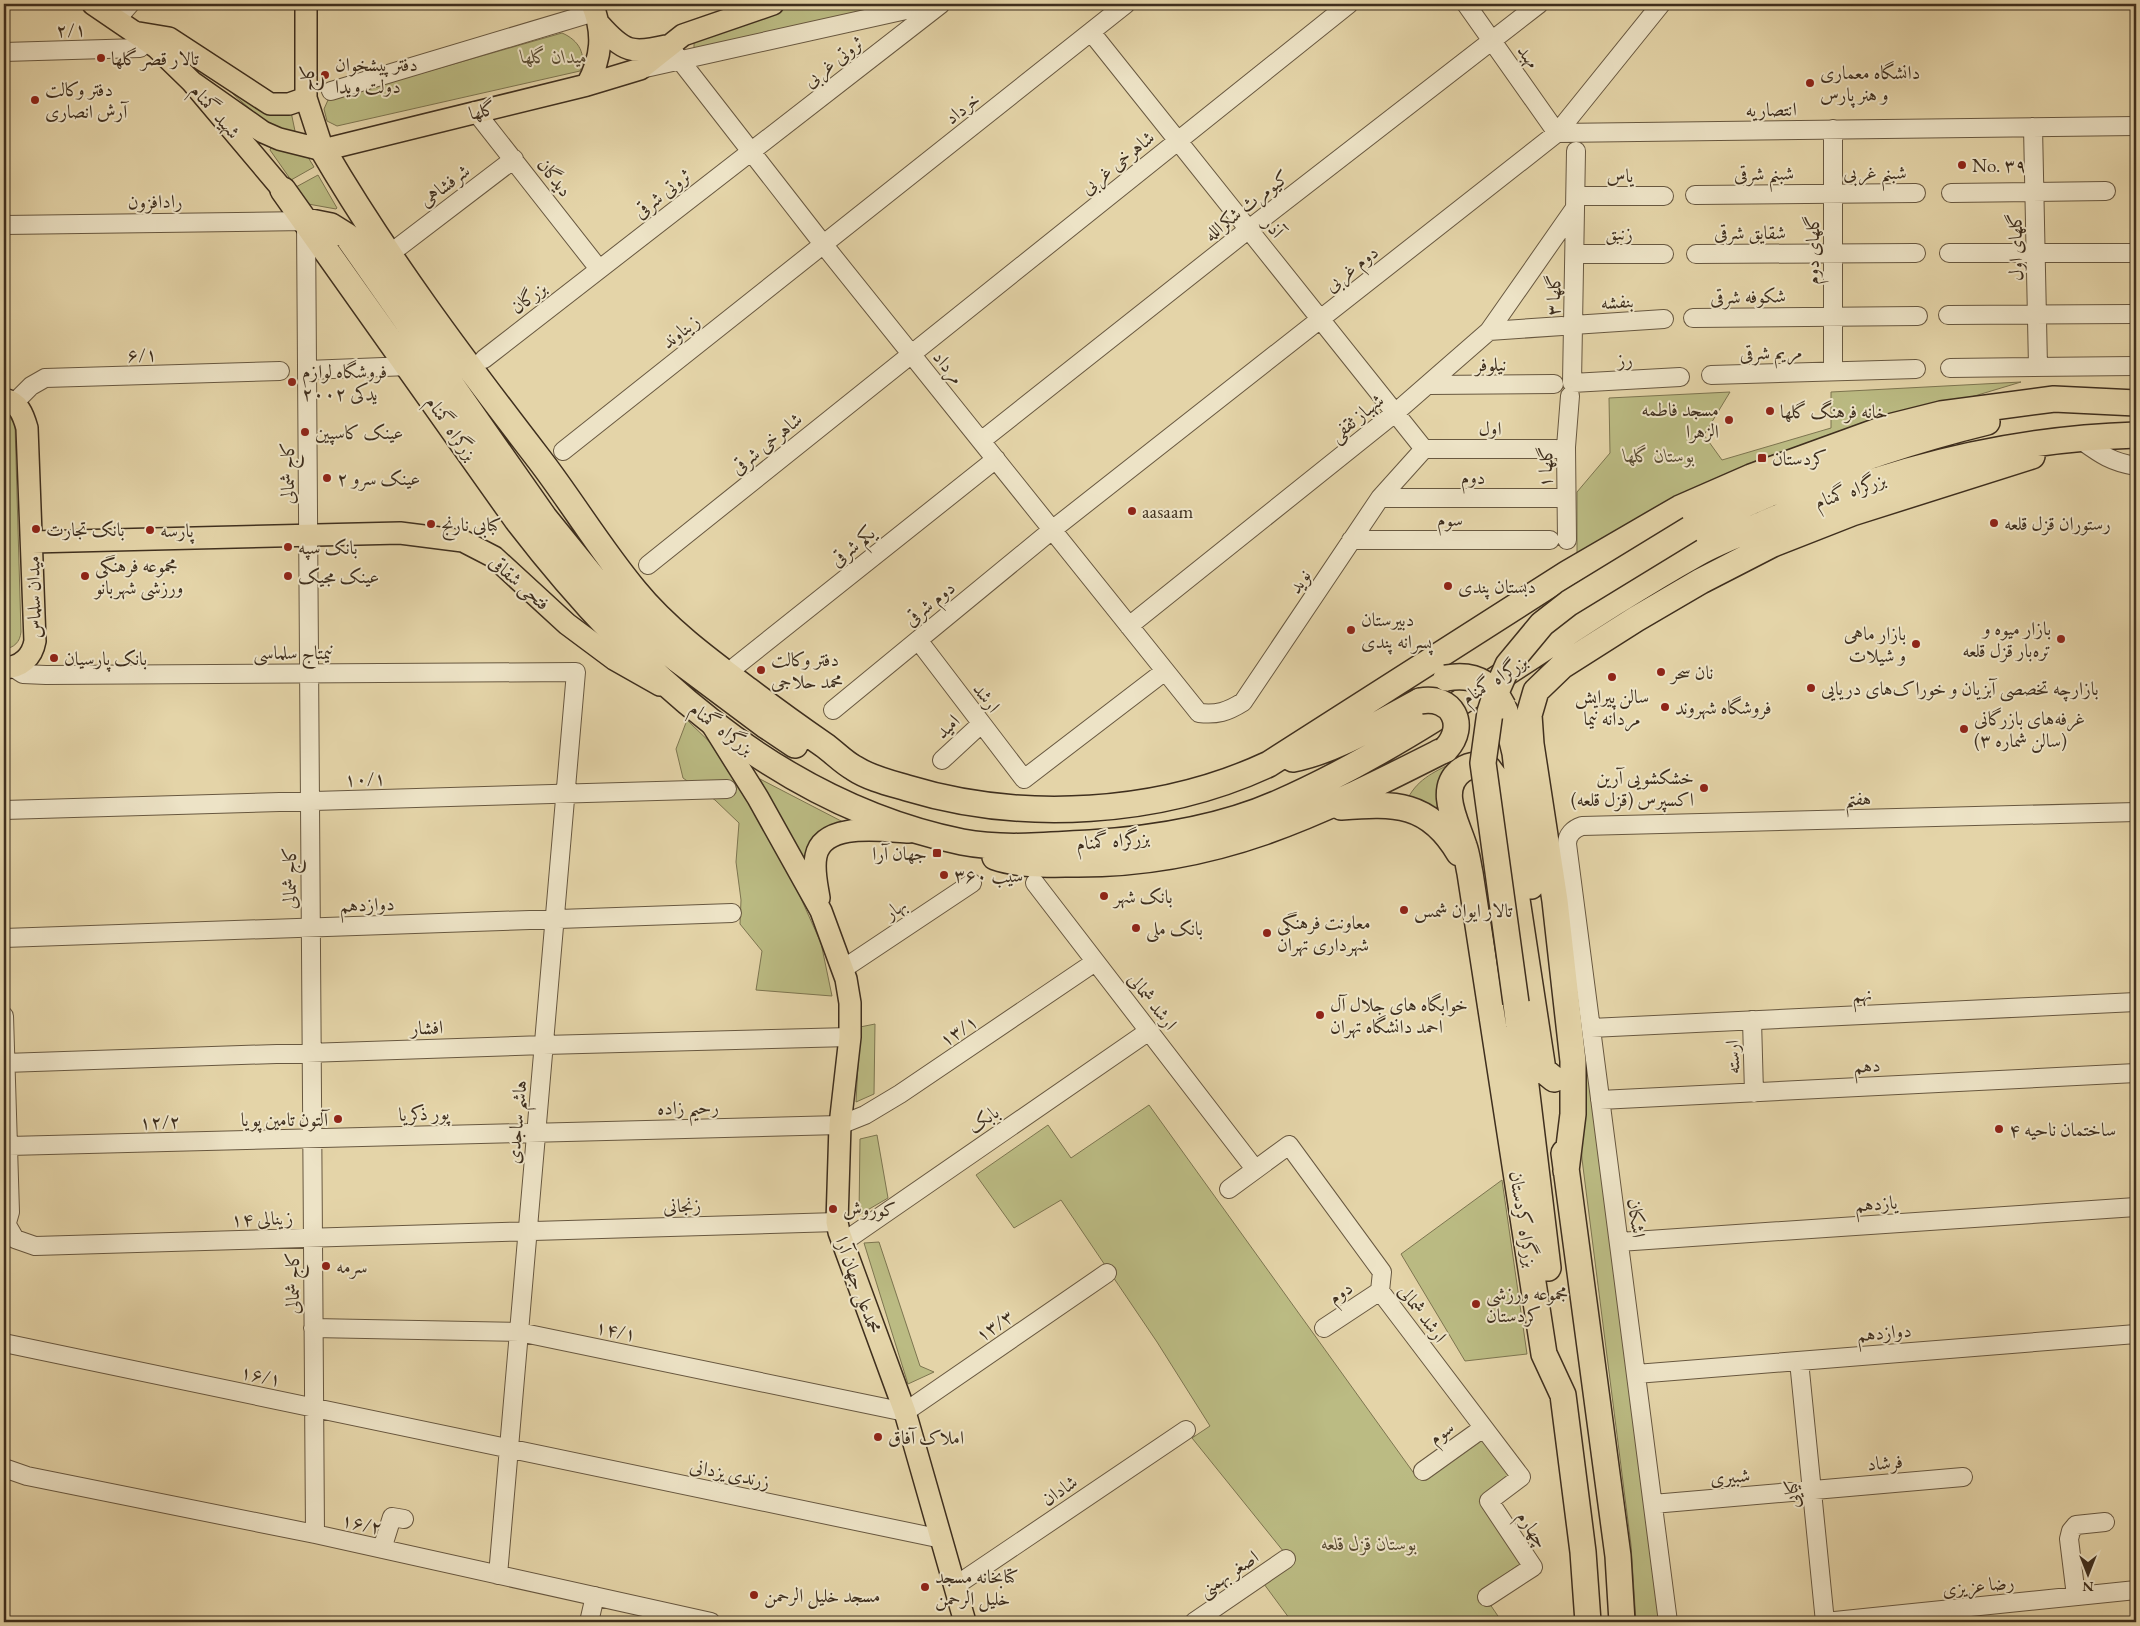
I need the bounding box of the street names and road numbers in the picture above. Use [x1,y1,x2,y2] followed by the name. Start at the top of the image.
[56,16,86,43] street label: ۲/۱
[798,30,870,95] street label: ثروتی غربی
[1512,39,1546,73] street label: مهبد
[295,64,325,92] street label: کاج
[182,79,246,147] street label: شهید گمنام
[940,87,985,130] street label: خرداد
[466,95,498,126] street label: گلها
[1745,97,1797,122] street label: انتصاریه
[1075,125,1161,201] street label: شاهرخی غربی
[532,153,578,202] street label: دیدگان
[414,158,475,213] street label: شرفشاهی
[1734,160,1795,194] street label: شبنم شرقی
[1843,160,1907,192] street label: شبنم غربی
[628,163,697,224] street label: ثروتی شرقی
[1607,163,1635,188] street label: یاس
[1198,164,1295,247] street label: کیومرث شکرالله
[127,189,183,214] street label: رادافزون
[1256,210,1291,245] street label: آذر
[2002,213,2029,281] street label: گلهای اول
[1800,215,1829,285] street label: گلهای دوم
[1714,220,1786,245] street label: شقایق شرقی
[1605,221,1633,246] street label: زنبق
[1319,239,1386,301] street label: دوم غربی
[1540,274,1567,316] street label: گلها ۳
[505,275,552,319] street label: بزرگان
[1710,283,1786,310] street label: شکوفه شرقی
[1600,288,1634,315] street label: بنفشه
[656,309,705,354] street label: زیناوند
[1739,339,1803,370] street label: مریم شرقی
[127,341,157,368] street label: ۶/۱
[927,345,970,390] street label: مرداد
[1615,347,1633,373] street label: رز
[1473,352,1507,377] street label: نیلوفر
[1324,388,1390,448] street label: شهباز ثقفی
[417,391,483,469] street label: بزرگراه گمنام
[725,407,807,480] street label: شاهرخی شرقی
[1478,416,1502,441] street label: اول
[275,442,305,504] street label: کاج شمالی
[1532,446,1559,488] street label: گلها ۱
[1461,465,1485,494] street label: دوم
[1811,466,1891,518] street label: بزرگراه گمنام
[1437,507,1463,536] street label: سوم
[825,520,884,576] street label: یکم شرقی
[483,549,555,616] street label: فتحی شقاقی
[20,555,47,639] street label: میدان سلماس
[1282,564,1317,598] street label: نوید
[898,575,963,635] street label: دوم شرقی
[253,640,333,670] street label: نیمتاج سلماسی
[1456,648,1535,713] street label: بزرگراه گمنام
[967,677,1006,717] street label: ارشد
[682,696,759,764] street label: بزرگراه گمنام
[930,709,965,744] street label: امید
[344,765,386,792] street label: ۱۰/۱
[1845,786,1872,818] street label: هفتم
[1075,825,1152,860] street label: بزرگراه گمنام
[277,847,307,909] street label: کاج شمالی
[339,891,395,924] street label: دوازدهم
[877,892,911,926] street label: بهار
[1122,967,1183,1035] street label: ارشد شمالی
[1851,981,1873,1013] street label: نهم
[934,1009,982,1052] street label: ۱۳/۱
[408,1014,444,1041] street label: افشار
[1719,1039,1746,1075] street label: ارسته
[1853,1052,1882,1085] street label: دهم
[500,1079,540,1166] street label: هاشم ساجدی
[657,1094,719,1128] street label: رحیم زاده
[398,1100,451,1128] street label: پور ذکریا
[963,1100,1004,1139] street label: بابک
[139,1108,181,1135] street label: ۱۲/۲
[1504,1169,1544,1270] street label: بزرگراه کردستان
[1854,1189,1900,1223] street label: یازدهم
[663,1192,701,1219] street label: زنجانی
[1622,1197,1651,1239] street label: اشکان
[231,1205,293,1232] street label: زینالی ۱۴
[828,1233,888,1338] street label: محمدعلی جهان آرا
[280,1252,310,1314] street label: کاج شمالی
[1323,1275,1360,1313] street label: دوم
[1393,1279,1453,1347] street label: ارشد شمالی
[970,1303,1018,1347] street label: ۱۳/۳
[593,1314,639,1347] street label: ۱۴/۱
[1856,1318,1913,1353] street label: دوازدهم
[238,1359,284,1392] street label: ۱۶/۱
[1423,1415,1461,1453] street label: سوم
[1866,1448,1904,1477] street label: فرشاد
[687,1453,772,1494] street label: زرندی یزدانی
[1709,1462,1751,1491] street label: شبیری
[1036,1469,1082,1512] street label: شادان
[1778,1478,1806,1510] street label: کیایی
[1508,1506,1554,1555] street label: چهارم
[339,1507,385,1540] street label: ۱۶/۲
[1193,1544,1264,1603] street label: اصغر بهمنی
[1941,1569,2015,1603] street label: رضا عزیزی

